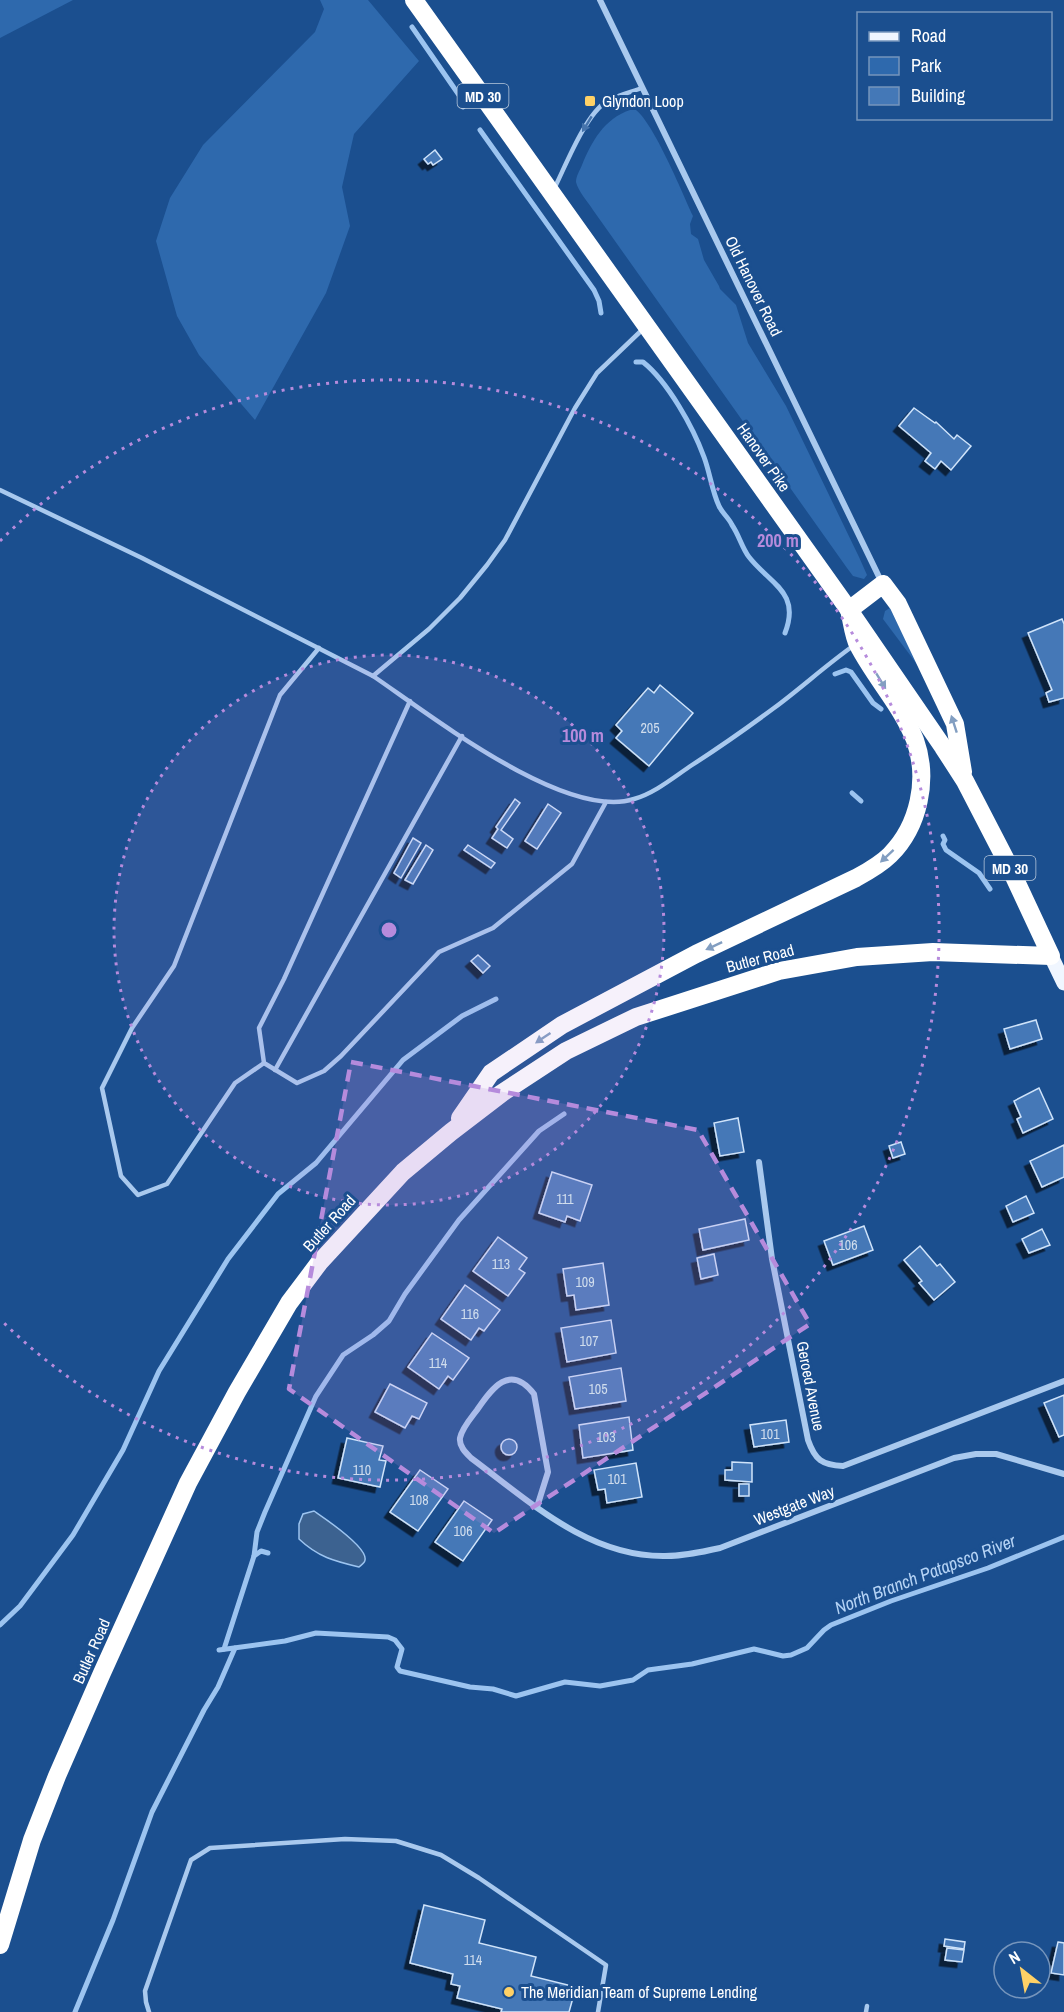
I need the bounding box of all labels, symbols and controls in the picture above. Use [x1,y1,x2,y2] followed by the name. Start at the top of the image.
[857,12,1052,120] legend
[911,23,946,48] text: Road
[911,53,942,78] text: Park
[911,83,966,108] text: Building
[458,84,508,108] road number: MD 30
[602,90,684,112] place label: Glyndon Loop
[583,94,597,108] marker: Glyndon Loop
[582,116,593,132] one-way arrow
[720,232,788,340] street label: Old Hanover Road
[732,418,796,496] street label: Hanover Pike
[757,528,799,553] text: 200 m
[875,673,886,689] one-way arrow
[949,715,958,733] one-way arrow
[640,719,660,737] house number: 205
[562,723,604,748] text: 100 m
[880,849,895,862] one-way arrow
[984,856,1036,880] road number: MD 30
[379,920,399,940] centre of rings
[724,938,796,978] street label: Butler Road
[706,941,723,950] one-way arrow
[535,1032,551,1043] one-way arrow
[298,1190,360,1256] street label: Butler Road
[556,1190,574,1208] house number: 111
[838,1236,858,1254] house number: 106
[492,1255,510,1273] house number: 113
[575,1273,595,1291] house number: 109
[461,1305,479,1323] house number: 116
[579,1332,599,1350] house number: 107
[792,1339,830,1433] street label: Geroed Avenue
[429,1354,448,1372] house number: 114
[588,1380,608,1398] house number: 105
[760,1425,780,1443] house number: 101
[596,1428,616,1446] house number: 103
[353,1461,371,1479] house number: 110
[607,1470,627,1488] house number: 101
[751,1479,838,1530] street label: Westgate Way
[409,1491,429,1509] house number: 108
[453,1522,473,1540] house number: 106
[831,1528,1020,1620] water label: North Branch Patapsco River
[67,1615,115,1687] street label: Butler Road
[992,1940,1052,2000] north arrow
[1005,1945,1024,1969] text: N
[464,1951,483,1969] house number: 114
[521,1981,758,2003] place label: The Meridian Team of Supreme Lending
[502,1985,516,1999] marker: The Meridian Team of Supreme Lending

